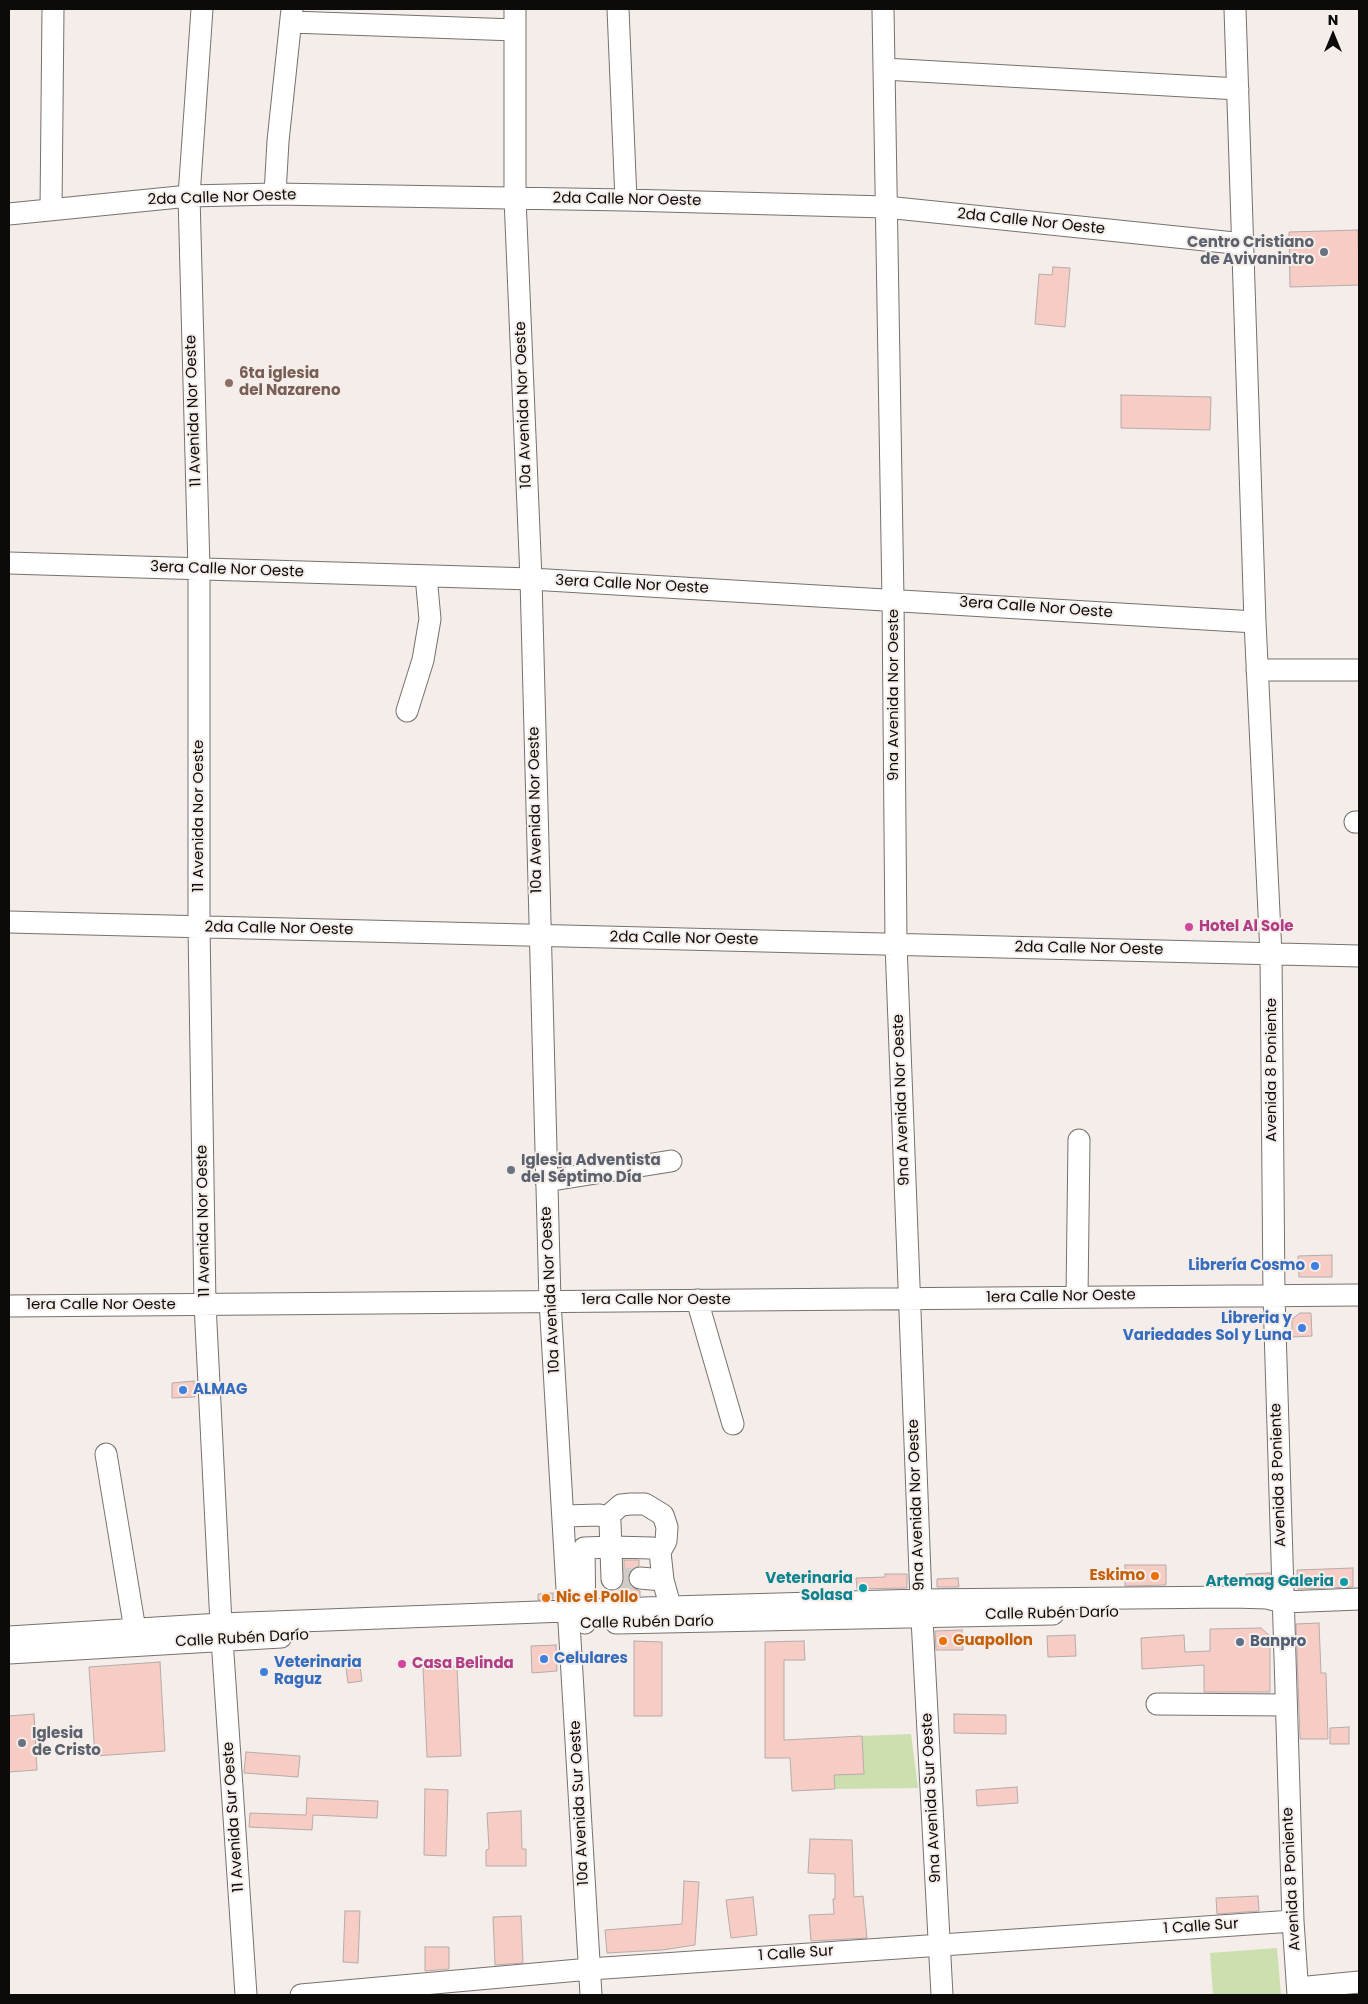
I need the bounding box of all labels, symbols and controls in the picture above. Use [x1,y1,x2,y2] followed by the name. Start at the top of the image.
[1308,10,1358,60] north arrow
[1328,10,1338,30] text: N
[147,186,297,210] street label: 2da Calle Nor Oeste
[552,190,702,210] street label: 2da Calle Nor Oeste
[956,205,1106,239] street label: 2da Calle Nor Oeste
[1187,234,1314,269] place label: Centro Cristiano de Avivanintro
[1318,246,1330,258] marker: Centro Cristiano de Avivanintro
[512,321,536,489] street label: 10a Avenida Nor Oeste
[182,335,206,487] street label: 11 Avenida Nor Oeste
[239,365,340,400] place label: 6ta iglesia del Nazareno
[223,377,235,389] marker: 6ta iglesia del Nazareno
[150,558,304,582] street label: 3era Calle Nor Oeste
[555,572,709,598] street label: 3era Calle Nor Oeste
[959,594,1113,622] street label: 3era Calle Nor Oeste
[885,609,903,781] street label: 9na Avenida Nor Oeste
[526,726,546,894] street label: 10a Avenida Nor Oeste
[190,740,208,892] street label: 11 Avenida Nor Oeste
[1199,918,1294,936] place label: Hotel Al Sole
[204,919,354,939] street label: 2da Calle Nor Oeste
[1183,921,1195,933] marker: Hotel Al Sole
[609,929,759,949] street label: 2da Calle Nor Oeste
[1014,939,1164,959] street label: 2da Calle Nor Oeste
[1263,998,1281,1142] street label: Avenida 8 Poniente
[890,1014,914,1186] street label: 9na Avenida Nor Oeste
[194,1145,214,1297] street label: 11 Avenida Nor Oeste
[521,1152,661,1187] place label: Iglesia Adventista del Séptimo Día
[505,1164,517,1176] marker: Iglesia Adventista del Séptimo Día
[538,1206,564,1374] street label: 10a Avenida Nor Oeste
[1188,1257,1305,1275] place label: Librería Cosmo
[1309,1260,1321,1272] marker: Librería Cosmo
[986,1287,1136,1307] street label: 1era Calle Nor Oeste
[581,1291,731,1309] street label: 1era Calle Nor Oeste
[26,1296,176,1314] street label: 1era Calle Nor Oeste
[1123,1310,1292,1345] place label: Libreria y Variedades Sol y Luna
[1296,1322,1308,1334] marker: Libreria y Variedades Sol y Luna
[193,1381,247,1399] place label: ALMAG
[177,1384,189,1396] marker: ALMAG
[1267,1403,1291,1547] street label: Avenida 8 Poniente
[905,1419,929,1591] street label: 9na Avenida Nor Oeste
[1089,1567,1145,1585] place label: Eskimo
[765,1570,853,1605] place label: Veterinaria Solasa
[1149,1570,1161,1582] marker: Eskimo
[1205,1573,1334,1591] place label: Artemag Galeria
[1338,1576,1350,1588] marker: Artemag Galeria
[857,1582,869,1594] marker: Veterinaria Solasa
[556,1589,638,1607] place label: Nic el Pollo
[540,1592,552,1604] marker: Nic el Pollo
[985,1604,1119,1624] street label: Calle Rubén Darío
[580,1613,714,1633] street label: Calle Rubén Darío
[175,1627,309,1651] street label: Calle Rubén Darío
[953,1632,1033,1650] place label: Guapollon
[1250,1633,1306,1651] place label: Banpro
[937,1635,949,1647] marker: Guapollon
[1234,1636,1246,1648] marker: Banpro
[554,1650,628,1668] place label: Celulares
[538,1653,550,1665] marker: Celulares
[274,1654,362,1689] place label: Veterinaria Raguz
[412,1655,514,1673] place label: Casa Belinda
[396,1658,408,1670] marker: Casa Belinda
[258,1666,270,1678] marker: Veterinaria Raguz
[919,1713,945,1883] street label: 9na Avenida Sur Oeste
[567,1720,593,1886] street label: 10a Avenida Sur Oeste
[32,1725,101,1760] place label: Iglesia de Cristo
[16,1737,28,1749] marker: Iglesia de Cristo
[220,1741,248,1893] street label: 11 Avenida Sur Oeste
[1279,1807,1305,1951] street label: Avenida 8 Poniente
[1163,1915,1239,1939] street label: 1 Calle Sur
[758,1942,834,1966] street label: 1 Calle Sur

